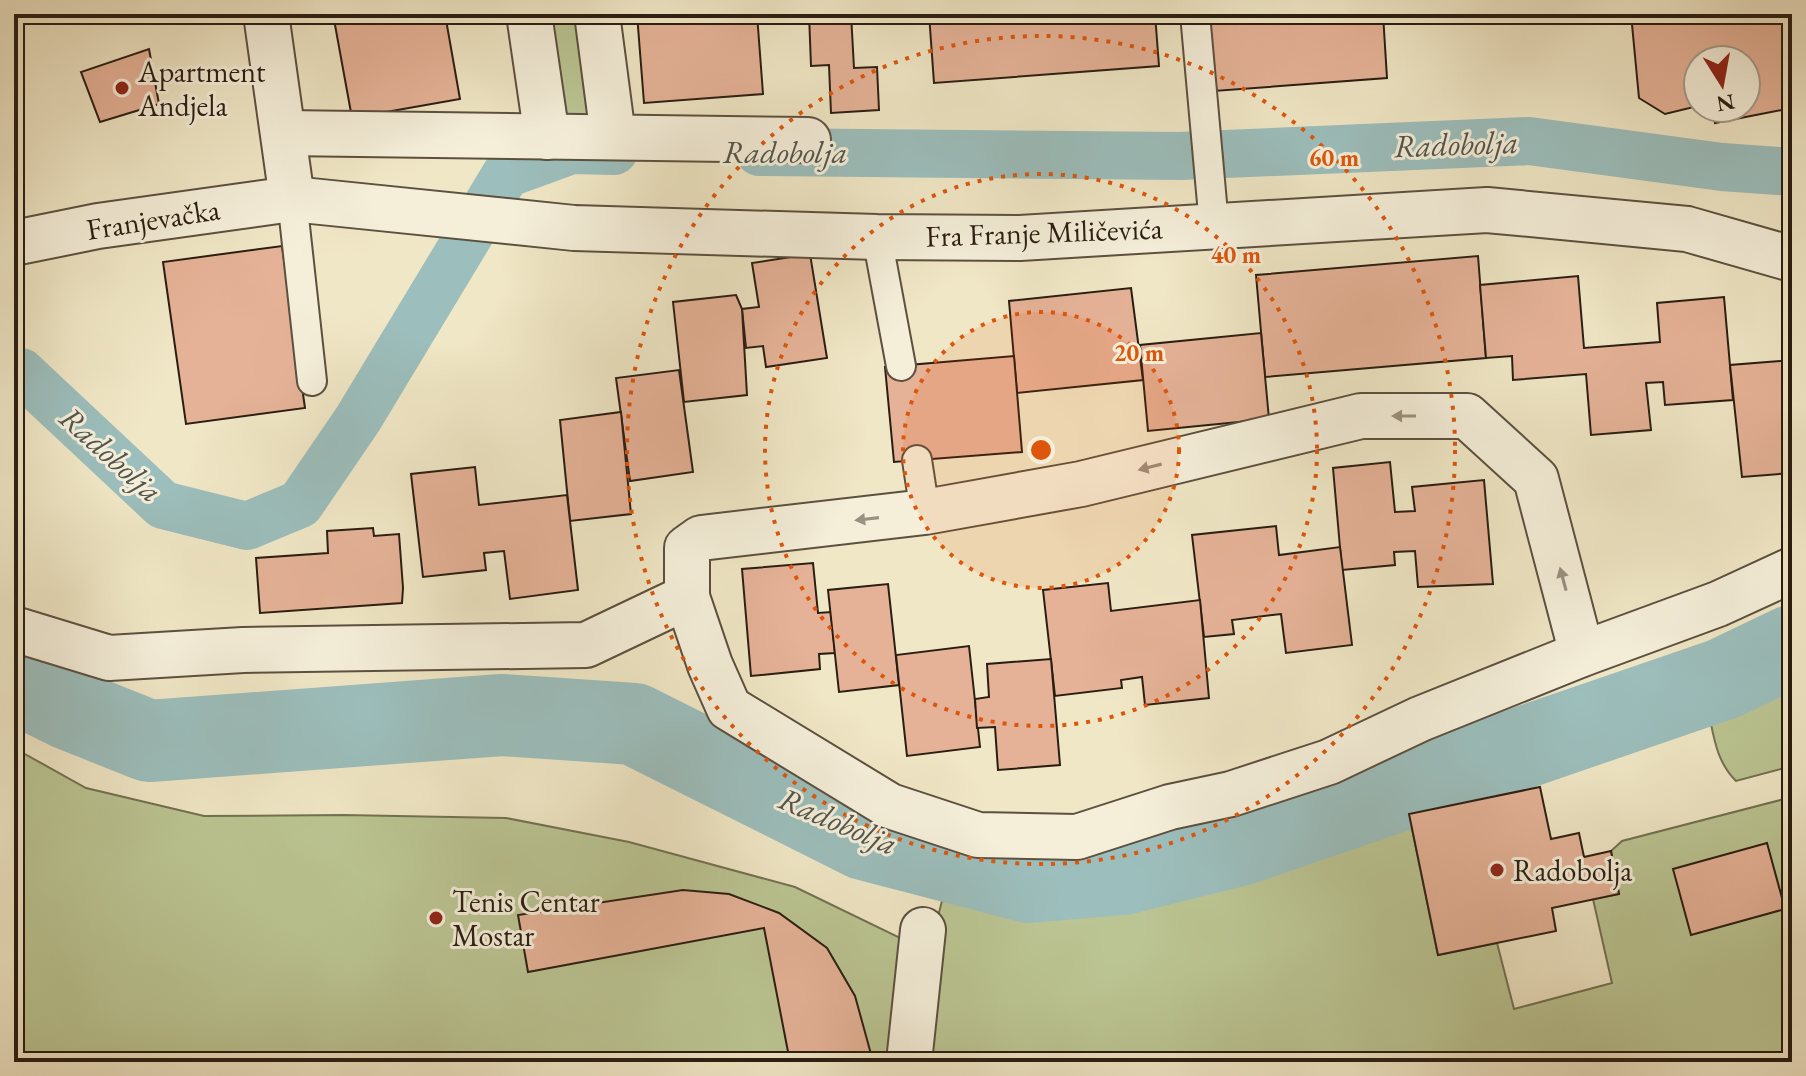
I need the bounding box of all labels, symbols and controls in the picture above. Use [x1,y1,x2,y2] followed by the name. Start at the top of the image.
[1682,44,1762,124] north arrow
[137,52,266,125] place label: Apartment Andjela
[113,79,131,97] marker: Apartment Andjela
[1714,87,1737,119] text: N
[1393,121,1519,167] water label: Radobolja
[723,131,847,173] water label: Radobolja
[1309,142,1359,173] text: 60 m
[83,189,223,249] street label: Franjevačka
[925,208,1163,256] street label: Fra Franje Miličevića
[1211,239,1261,270] text: 40 m
[1114,337,1164,368] text: 20 m
[51,397,171,511] water label: Radobolja
[1391,410,1416,422] one-way arrow
[1027,436,1055,464] centre of rings
[1137,461,1162,474] one-way arrow
[854,512,879,525] one-way arrow
[1556,566,1568,591] one-way arrow
[772,777,904,865] water label: Radobolja
[1513,851,1632,890] place label: Radobolja
[1488,861,1506,879] marker: Radobolja
[452,882,600,955] place label: Tenis Centar Mostar
[427,909,445,927] marker: Tenis Centar Mostar

